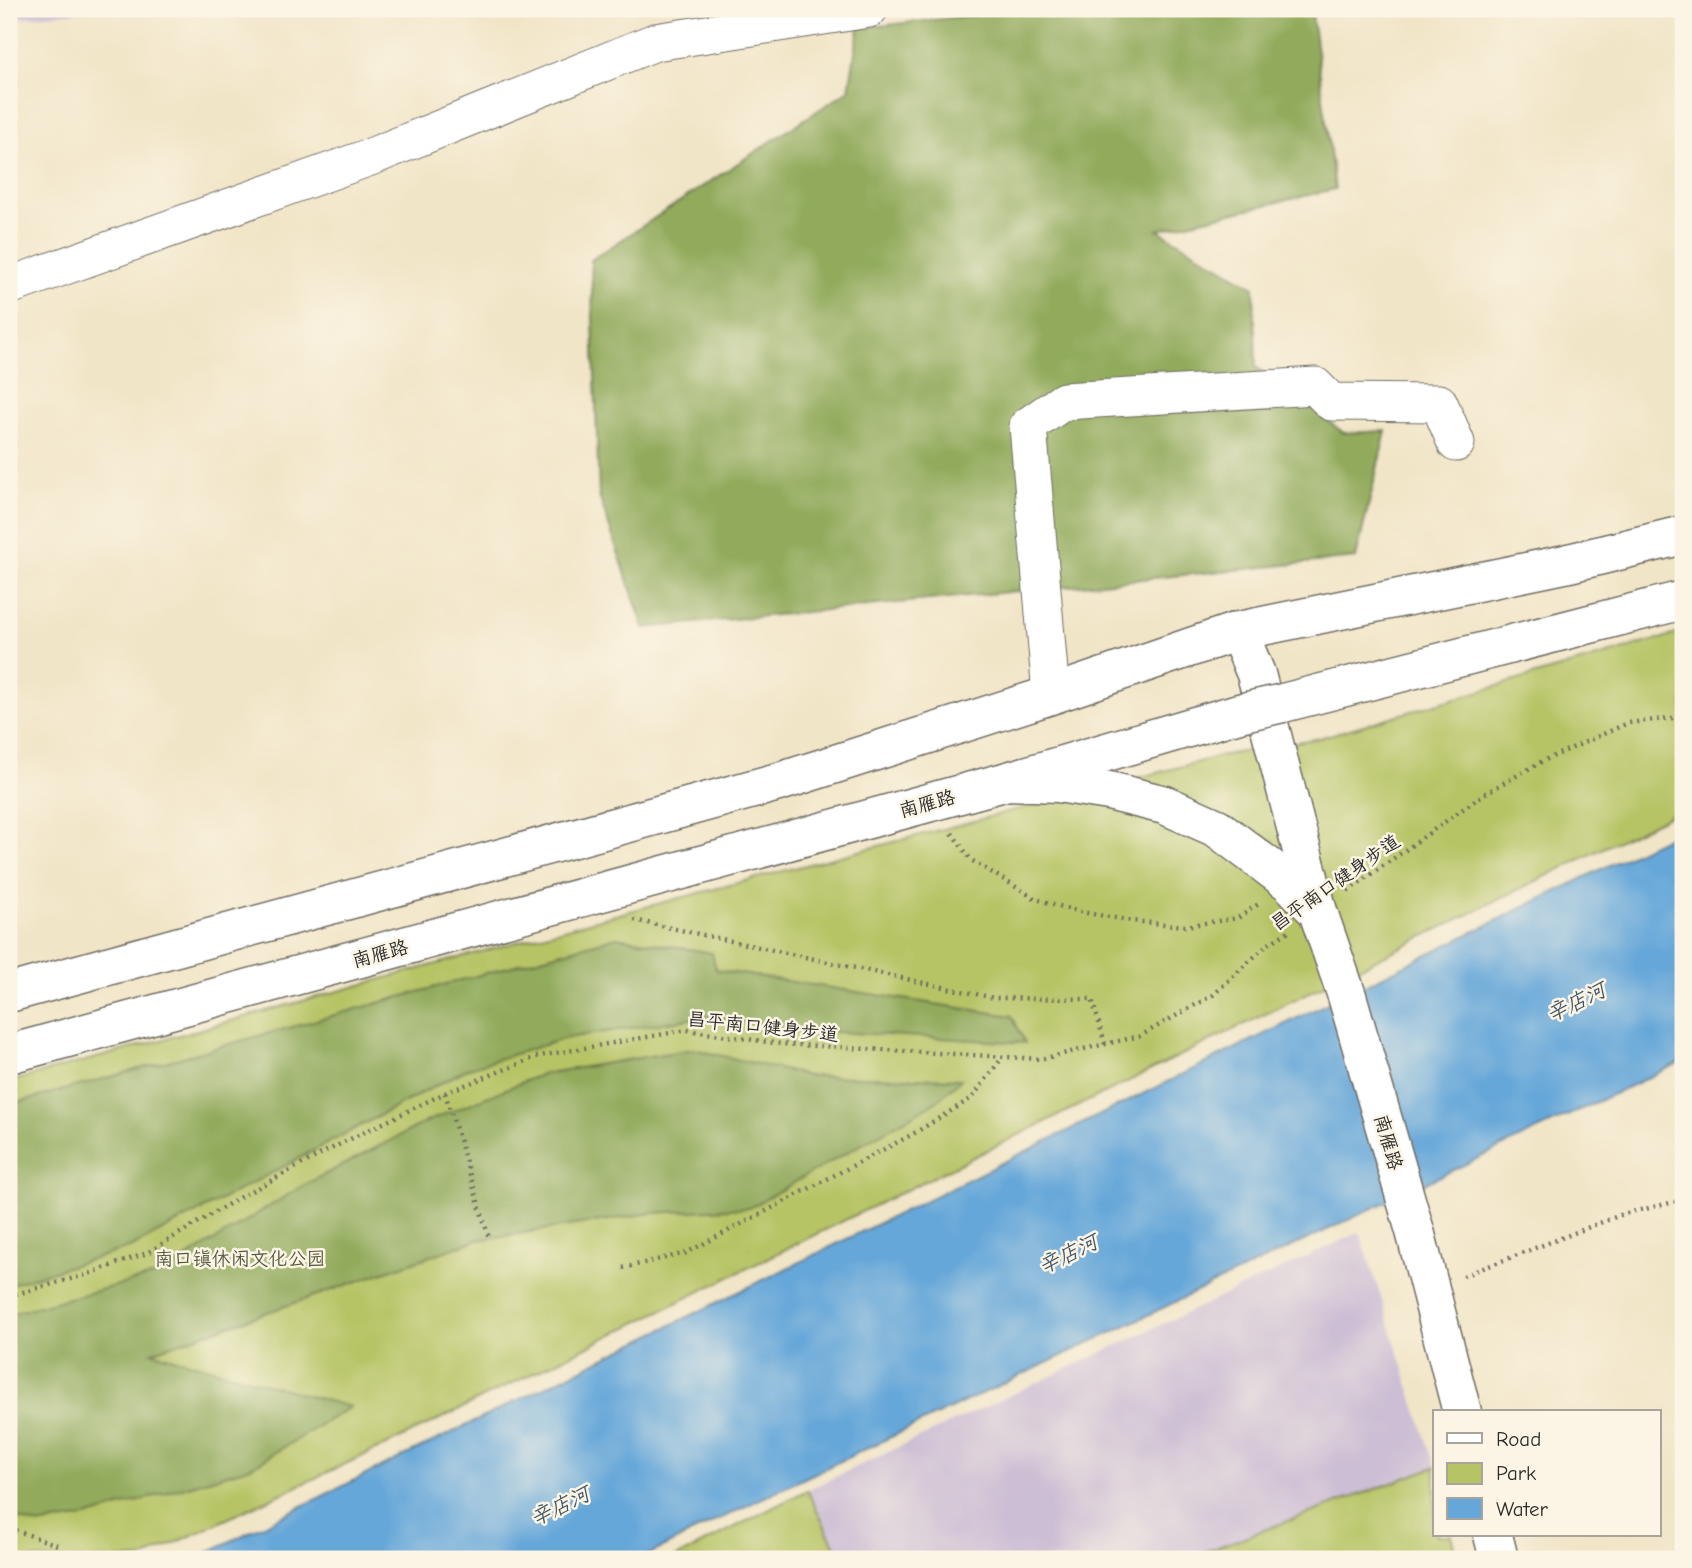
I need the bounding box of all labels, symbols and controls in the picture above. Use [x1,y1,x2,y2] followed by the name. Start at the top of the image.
[897,786,958,822] street label: 南雁路
[1267,830,1404,935] street label: 昌平南口健身步道
[350,936,411,972] street label: 南雁路
[1542,976,1612,1027] water label: 辛店河
[686,1008,840,1046] street label: 昌平南口健身步道
[1370,1112,1406,1173] street label: 南雁路
[1034,1228,1104,1279] water label: 辛店河
[154,1248,326,1270] park label: 南口镇休闲文化公园
[1433,1410,1660,1536] legend
[1496,1427,1541,1451] text: Road
[1496,1461,1536,1485] text: Park
[526,1480,596,1531] water label: 辛店河
[1496,1497,1549,1521] text: Water

